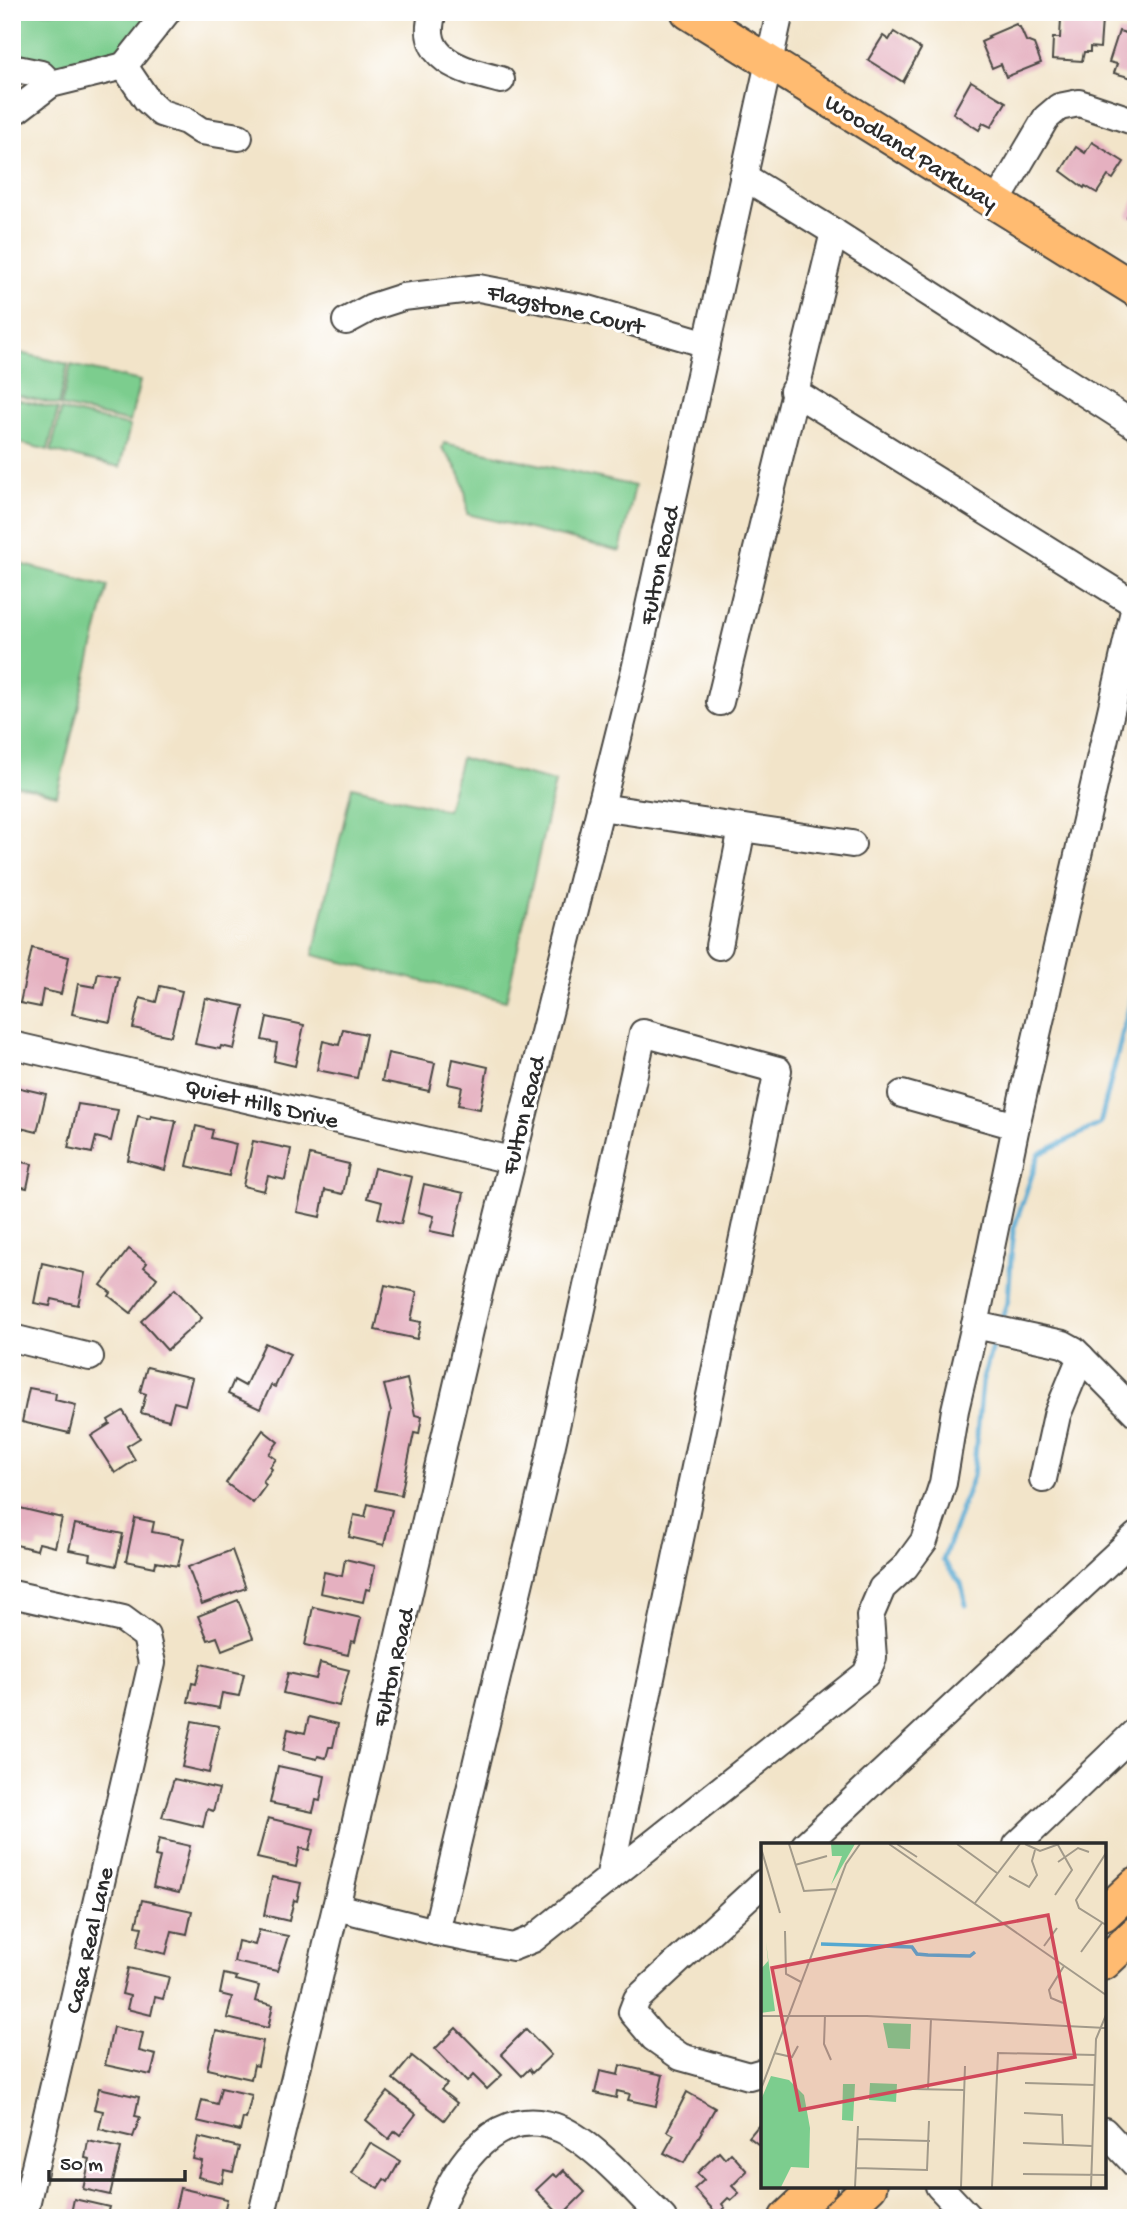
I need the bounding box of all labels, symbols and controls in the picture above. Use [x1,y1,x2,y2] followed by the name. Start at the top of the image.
[818,89,1002,219] street label: Woodland Parkway
[483,279,649,344] street label: Flagstone Court
[634,502,689,629] street label: Fulton Road
[496,1052,555,1179] street label: Fulton Road
[182,1074,341,1137] street label: Quiet Hills Drive
[367,1604,424,1731] street label: Fulton Road
[761,1843,1106,2188] inset map
[60,1864,122,2017] street label: Casa Real Lane
[49,2139,186,2183] scale bar
[60,2154,103,2179] text: 50 m

